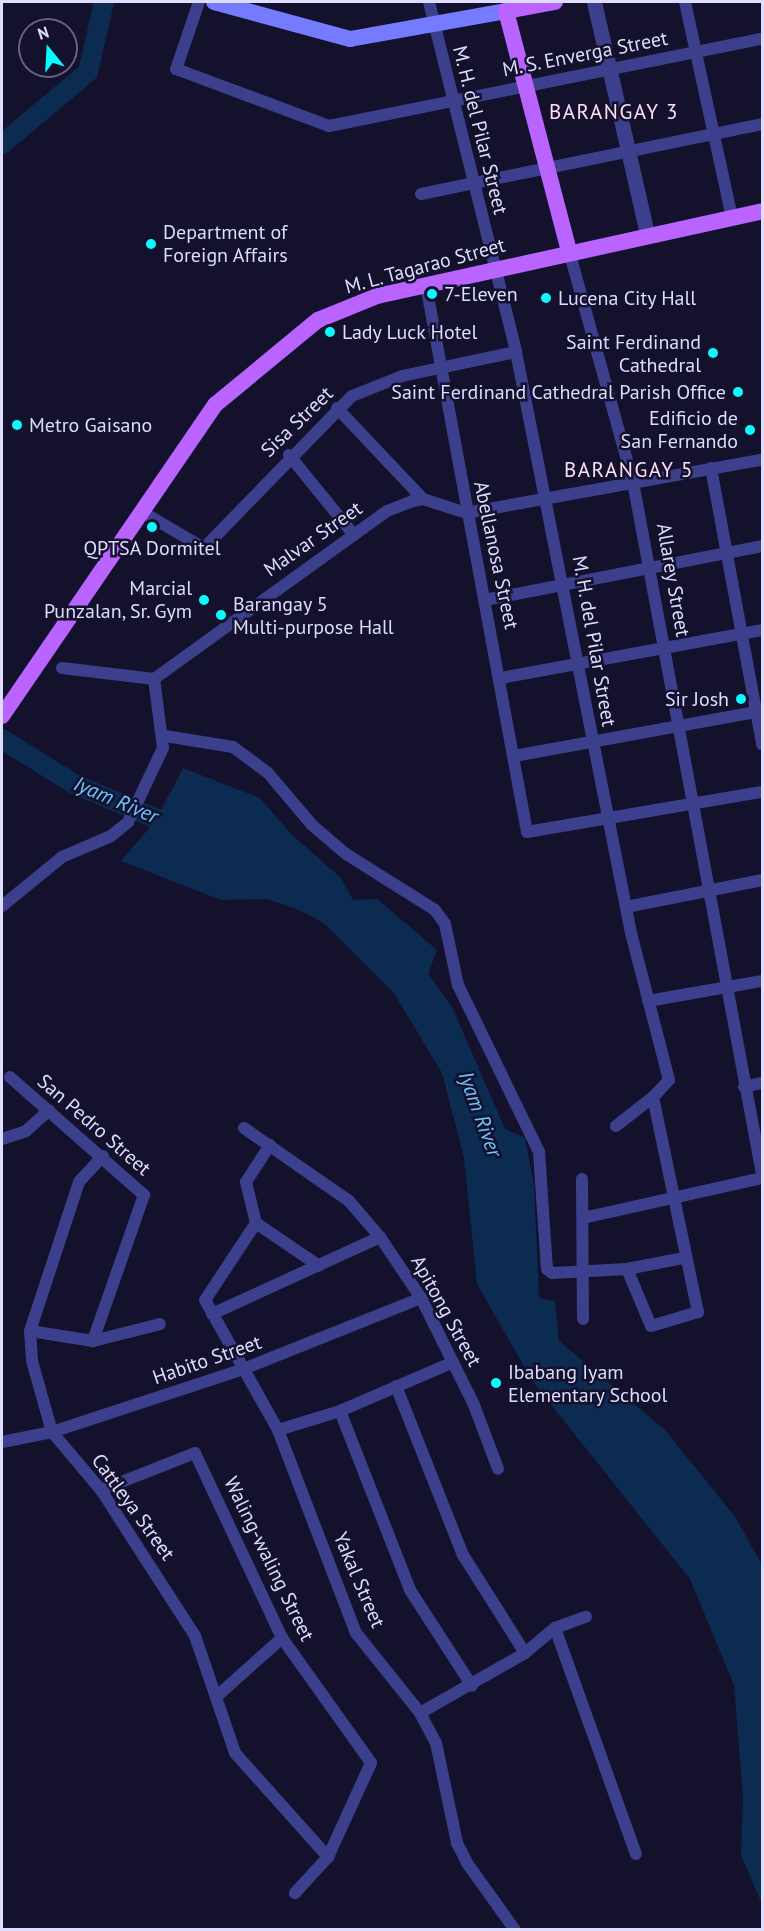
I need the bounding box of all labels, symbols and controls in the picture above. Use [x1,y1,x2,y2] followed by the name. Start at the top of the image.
[18,18,78,78] north arrow
[35,22,51,44] text: N
[499,26,671,82] street label: M. S. Enverga Street
[447,42,513,218] street label: M. H. del Pilar Street
[549,99,679,125] district label: BARANGAY 3
[163,220,288,267] place label: Department of Foreign Affairs
[340,233,510,299] street label: M. L. Tagarao Street
[144,237,158,251] marker: Department of Foreign Affairs
[444,282,518,306] place label: 7-Eleven
[558,286,697,310] place label: Lucena City Hall
[425,287,439,301] marker: 7-Eleven
[539,291,553,305] marker: Lucena City Hall
[342,320,479,344] place label: Lady Luck Hotel
[323,325,337,339] marker: Lady Luck Hotel
[566,330,701,377] place label: Saint Ferdinand Cathedral
[706,346,720,360] marker: Saint Ferdinand Cathedral
[391,380,726,404] place label: Saint Ferdinand Cathedral Parish Office
[256,382,338,462] street label: Sisa Street
[731,385,745,399] marker: Saint Ferdinand Cathedral Parish Office
[621,406,738,453] place label: Edificio de San Fernando
[29,413,152,437] place label: Metro Gaisano
[10,418,24,432] marker: Metro Gaisano
[743,423,757,437] marker: Edificio de San Fernando
[564,457,694,483] district label: BARANGAY 5
[469,479,523,631] street label: Abellanosa Street
[259,496,367,582] street label: Malvar Street
[145,520,159,534] marker: QPTSA Dormitel
[651,521,695,639] street label: Allarey Street
[83,536,221,560] place label: QPTSA Dormitel
[567,552,621,730] street label: M. H. del Pilar Street
[41,576,192,623] place label: Marcial Punzalan, Sr. Gym
[233,592,394,639] place label: Barangay 5 Multi-purpose Hall
[197,593,211,607] marker: Marcial Punzalan, Sr. Gym
[214,608,228,622] marker: Barangay 5 Multi-purpose Hall
[665,687,729,711] place label: Sir Josh
[734,692,748,706] marker: Sir Josh
[70,771,162,829] water label: Iyam River
[453,1068,507,1160] water label: Iyam River
[32,1069,156,1181] street label: San Pedro Street
[406,1251,486,1371] street label: Apitong Street
[150,1330,264,1390] street label: Habito Street
[508,1360,668,1407] place label: Ibabang Iyam Elementary School
[489,1376,503,1390] marker: Ibabang Iyam Elementary School
[86,1449,180,1565] street label: Cattleya Street
[219,1473,319,1645] street label: Waling-waling Street
[328,1529,390,1631] street label: Yakal Street

